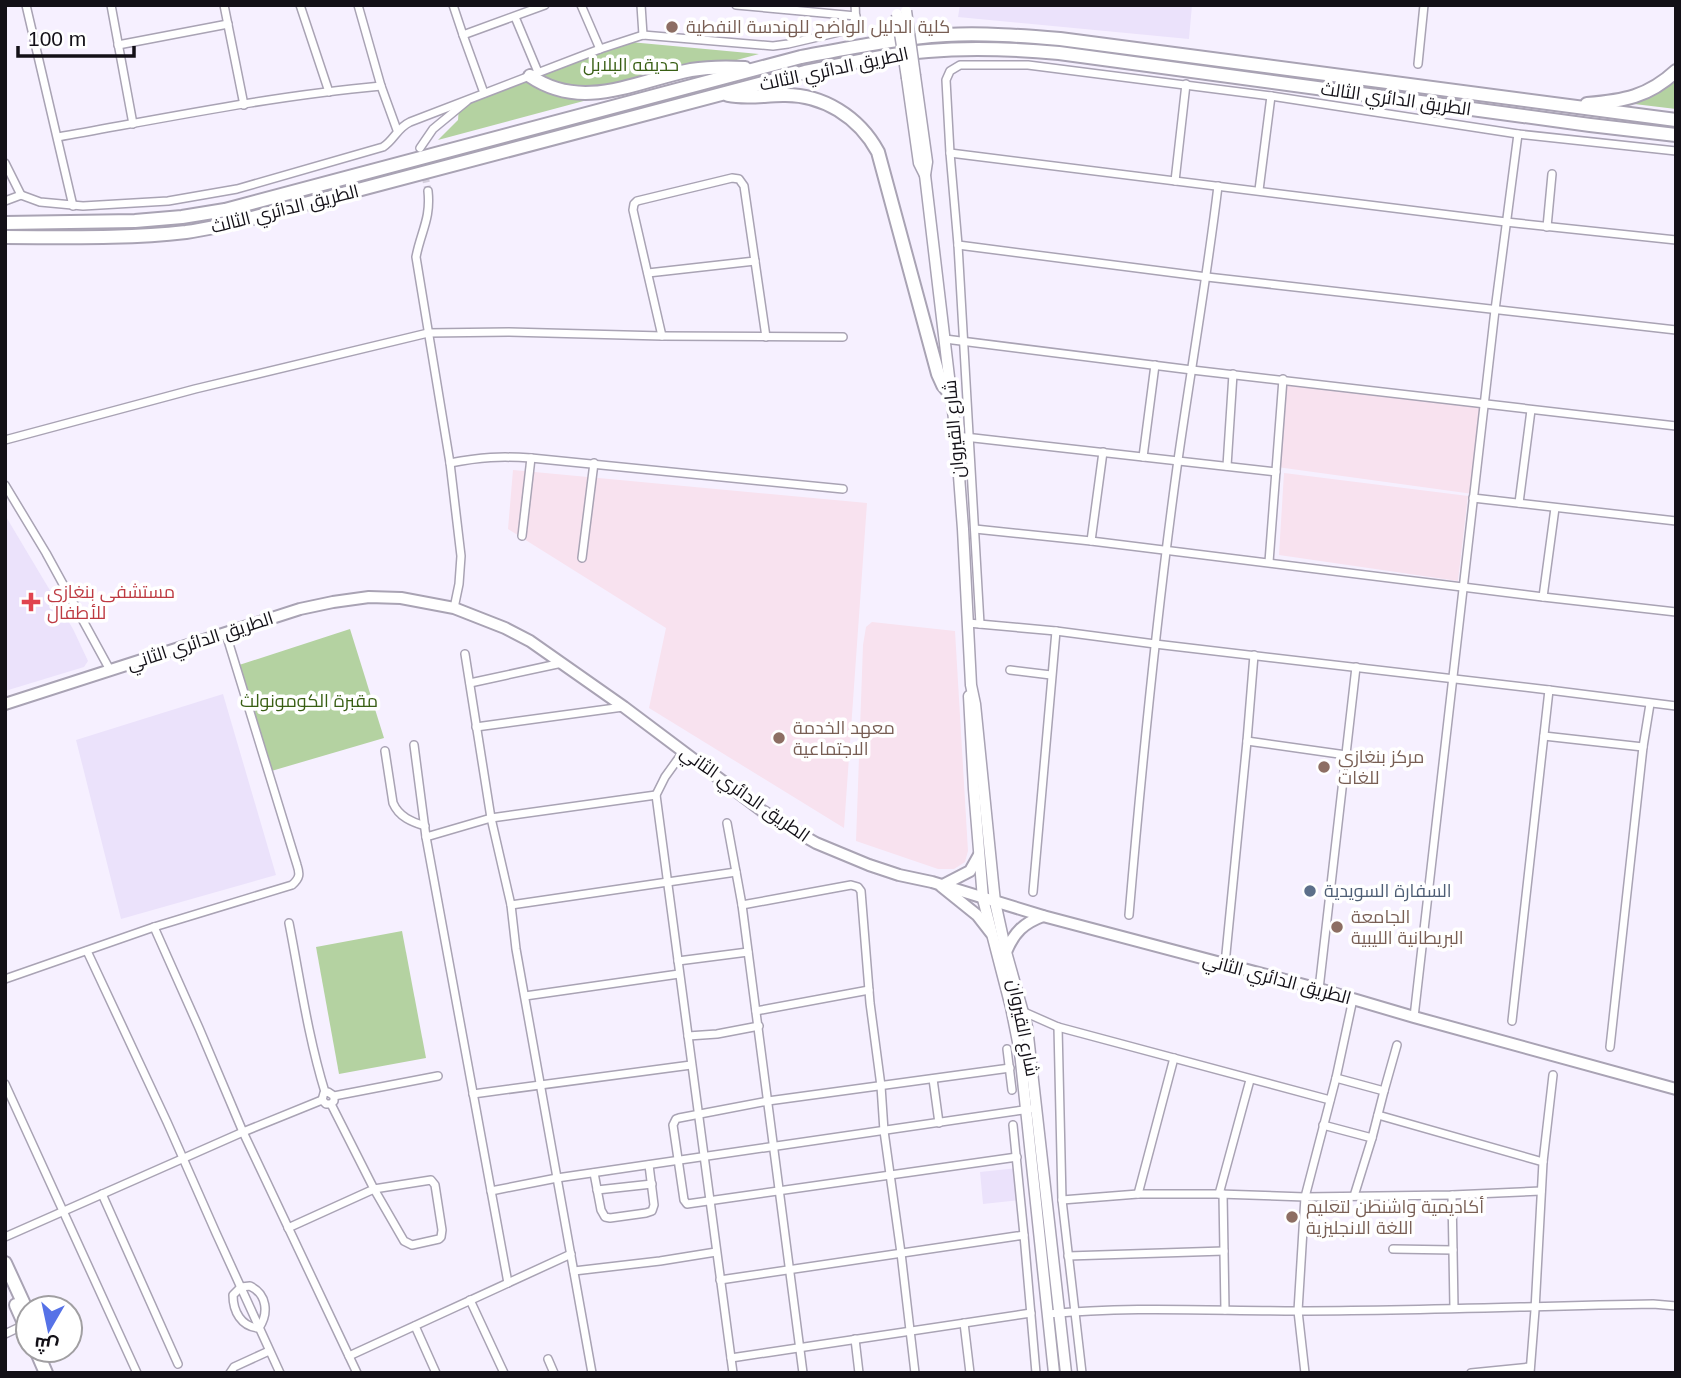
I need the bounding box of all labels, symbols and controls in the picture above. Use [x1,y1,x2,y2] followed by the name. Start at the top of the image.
[18,14,133,58] scale bar
[686,17,950,39] place label: كلية الدليل الواضح للهندسة النفطية
[664,19,680,35] marker: كلية الدليل الواضح للهندسة النفطية
[28,27,86,50] text: 100 m
[758,43,911,98] street label: الطريق الدائري الثالث
[583,55,679,76] park label: حديقه البلابل
[1319,79,1472,123] street label: الطريق الدائري الثالث
[209,181,362,241] street label: الطريق الدائري الثالث
[940,379,970,479] street label: شارع القيروان
[47,582,175,624] place label: مستشفى بنغازي للأطفال
[21,592,41,612] marker: مستشفى بنغازي للأطفال
[124,608,277,678] street label: الطريق الدائري الثاني
[240,691,378,712] park label: مقبرة الكومونولث
[793,718,895,759] place label: معهد الخدمة الاجتماعية
[771,730,787,746] marker: معهد الخدمة الاجتماعية
[674,742,813,849] street label: الطريق الدائري الثاني
[1338,747,1424,788] place label: مركز بنغازي للغات
[1316,759,1332,775] marker: مركز بنغازي للغات
[1324,881,1452,902] place label: السفارة السويدية
[1302,883,1318,899] marker: السفارة السويدية
[1351,907,1464,949] place label: الجامعة البريطانية الليبية
[1329,919,1345,935] marker: الجامعة البريطانية الليبية
[1200,950,1353,1012] street label: الطريق الدائري الثاني
[1002,978,1042,1079] street label: شارع القيروان
[1306,1196,1484,1239] place label: أكاديمية واشنطن لتعليم اللغة الانجليزية
[1284,1209,1300,1225] marker: أكاديمية واشنطن لتعليم اللغة الانجليزية
[14,1294,84,1364] north arrow
[33,1332,60,1358] text: ش

